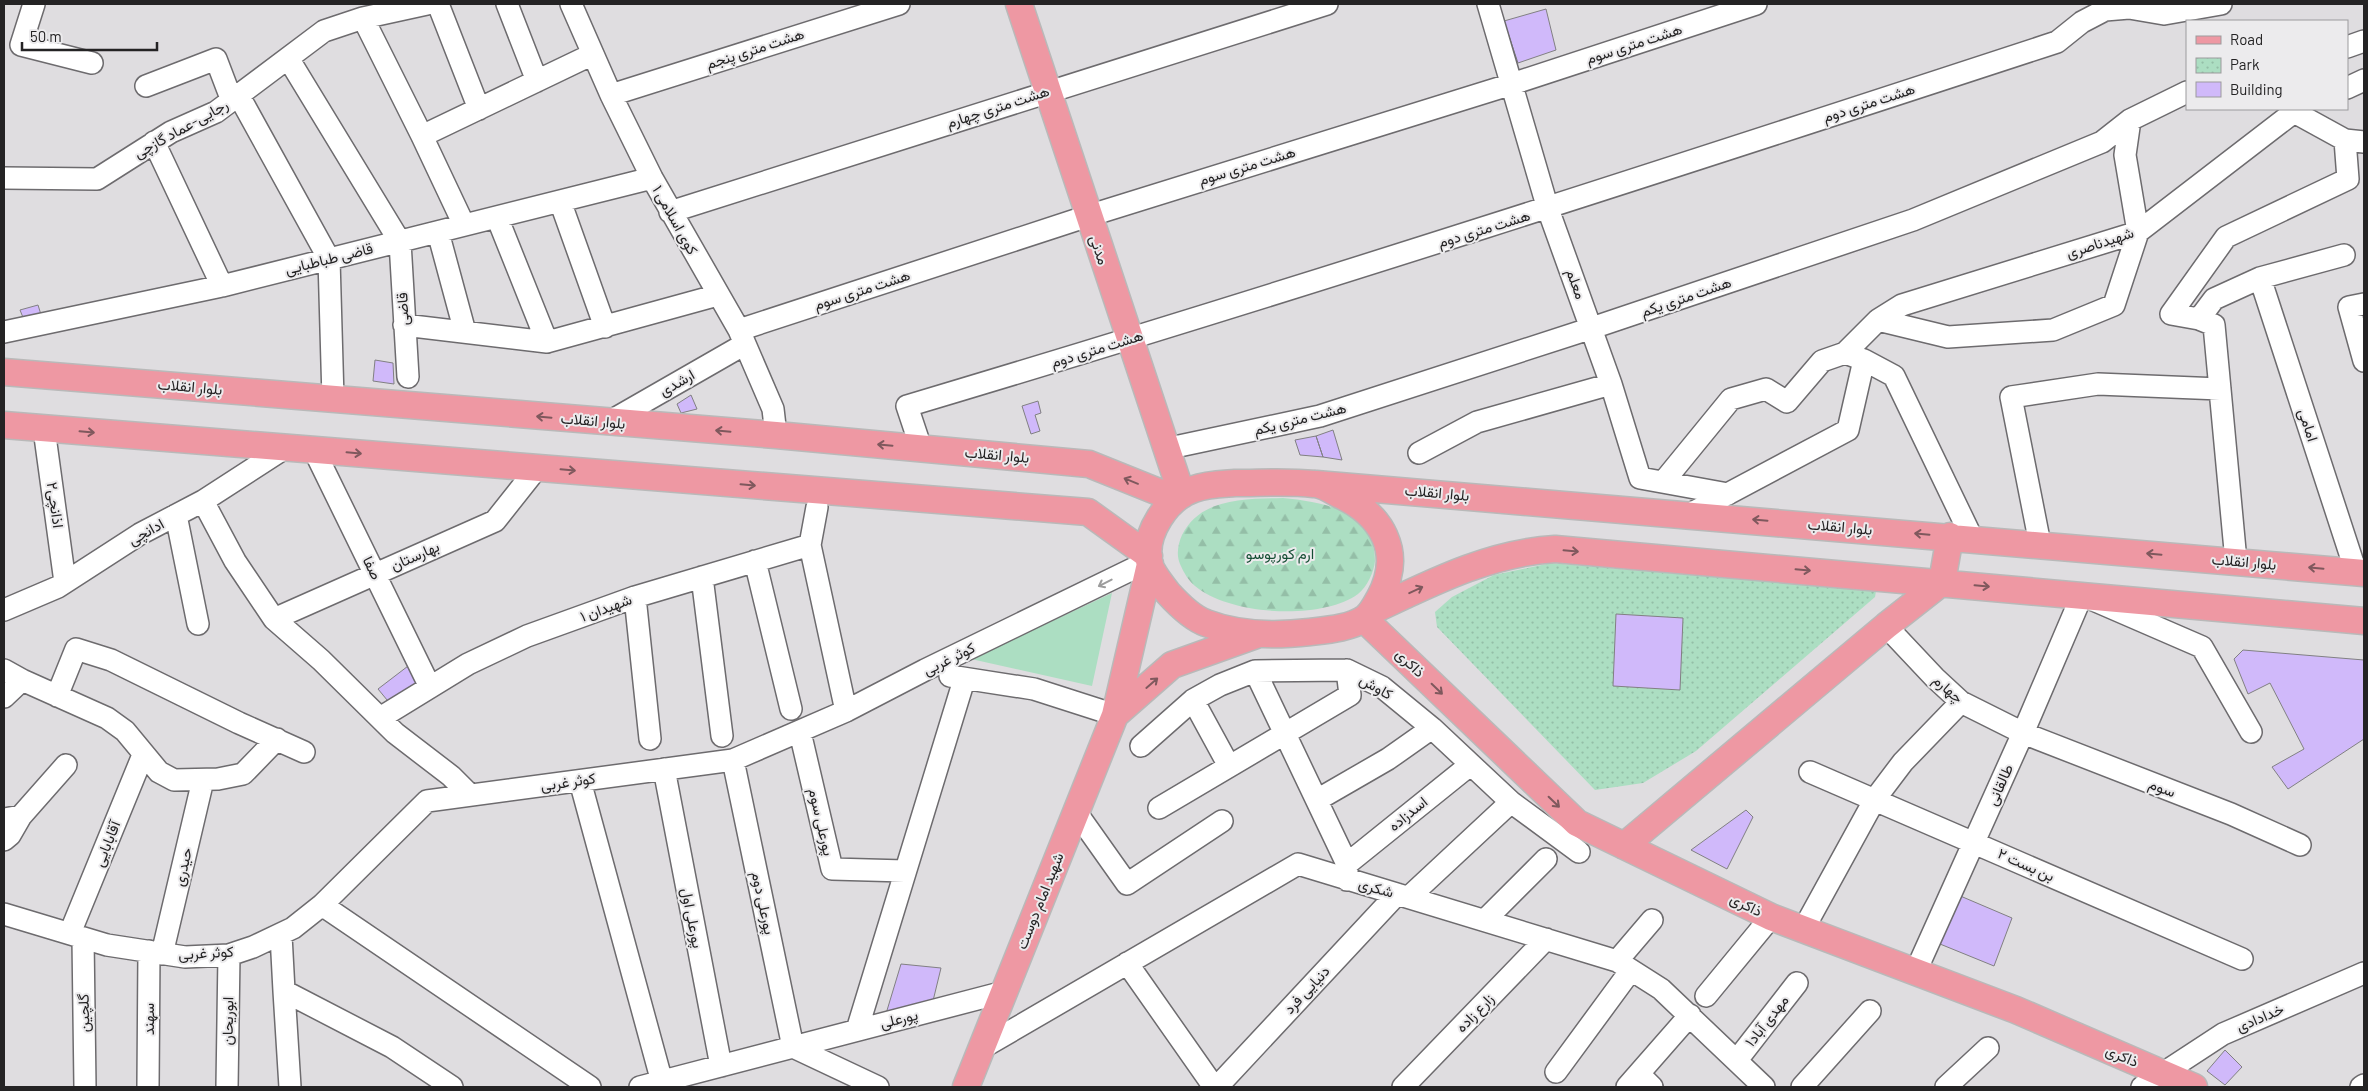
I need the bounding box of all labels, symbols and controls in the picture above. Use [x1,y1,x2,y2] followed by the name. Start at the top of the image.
[1583,19,1685,69] street label: هشت متری سوم
[22,20,158,52] scale bar
[2186,20,2348,110] legend
[703,24,807,74] street label: هشت متری پنجم
[30,27,62,45] text: 50 m
[2230,30,2263,48] text: Road
[2230,55,2260,73] text: Park
[1820,79,1918,127] street label: هشت متری دوم
[2230,80,2283,98] text: Building
[944,81,1052,133] street label: هشت متری چهارم
[130,95,232,163] street label: رجایی-عماد گازچی
[1196,142,1298,190] street label: هشت متری سوم
[648,182,702,259] street label: کوی اسلامی ۱
[1435,205,1533,253] street label: هشت متری دوم
[2064,223,2136,263] street label: شهید‌ناصری
[1085,233,1113,267] street label: مدنی
[283,238,375,280] street label: قاضی طباطبایی
[811,265,913,315] street label: هشت متری سوم
[1561,266,1591,302] street label: معلم
[1638,272,1734,322] street label: هشت متری یکم
[392,292,414,326] street label: قاضی
[1048,325,1146,373] street label: هشت متری دوم
[656,365,698,401] street label: ارشدی
[157,374,223,399] street label: بلوار انقلاب
[1252,398,1348,440] street label: هشت متری یکم
[2293,406,2323,444] street label: امامی
[560,408,626,433] street label: بلوار انقلاب
[536,412,552,421] one-way arrow
[79,427,95,437] one-way arrow
[716,427,732,436] one-way arrow
[878,440,894,450] one-way arrow
[964,442,1030,467] street label: بلوار انقلاب
[346,448,362,458] one-way arrow
[560,465,576,475] one-way arrow
[1124,475,1139,485] one-way arrow
[739,480,755,489] one-way arrow
[1404,480,1470,505] street label: بلوار انقلاب
[42,481,68,529] street label: اذانچی۲
[124,514,168,550] street label: ادانچی
[1807,514,1873,539] street label: بلوار انقلاب
[1753,515,1769,525] one-way arrow
[1914,529,1930,538] one-way arrow
[387,536,442,575] street label: بهارستان
[1246,544,1314,564] park label: ارم کورپوسو
[1563,546,1579,555] one-way arrow
[2146,549,2162,559] one-way arrow
[2211,549,2277,574] street label: بلوار انقلاب
[360,553,386,582] street label: صفا
[2308,564,2324,573] one-way arrow
[1795,565,1811,575] one-way arrow
[1098,579,1113,588] one-way arrow
[1974,581,1990,591] one-way arrow
[1408,585,1423,595] one-way arrow
[577,589,634,626] street label: شهیدان ۱
[920,638,979,680] street label: کوثر غربی
[1391,644,1429,682] street label: ذاکری
[1356,670,1396,705] street label: کاوش
[1928,670,1968,708] street label: چهارم
[1145,677,1158,689] one-way arrow
[1431,683,1443,695] one-way arrow
[1982,761,2018,809] street label: طالقانی
[539,768,597,796] street label: کوثر غربی
[2146,774,2179,802] street label: سوم
[804,786,838,858] street label: پورعلی سوم
[1384,792,1431,835] street label: اسدزاده
[1548,795,1560,808] one-way arrow
[89,817,126,870] street label: آقابابایی
[1994,844,2058,886] street label: بن بست ۲
[169,846,197,888] street label: حیدری
[1012,850,1069,952] street label: شهید امام دوست
[747,870,779,936] street label: پورعلی دوم
[1356,873,1396,903] street label: شکری
[676,886,708,950] street label: پورعلی اول
[1726,889,1766,921] street label: ذاکری
[178,942,235,964] street label: کوثر غربی
[1280,962,1334,1018] street label: دنیایی فرد
[1452,989,1499,1037] street label: زارع زاده
[1741,991,1793,1051] street label: مهدی آباد۱
[74,993,94,1032] street label: گلچین
[218,996,237,1045] street label: ابوریحان
[2233,999,2287,1037] street label: خدادادی
[139,1003,158,1035] street label: سهند
[878,1005,920,1033] street label: پورعلی
[2103,1040,2141,1072] street label: ذاکری

